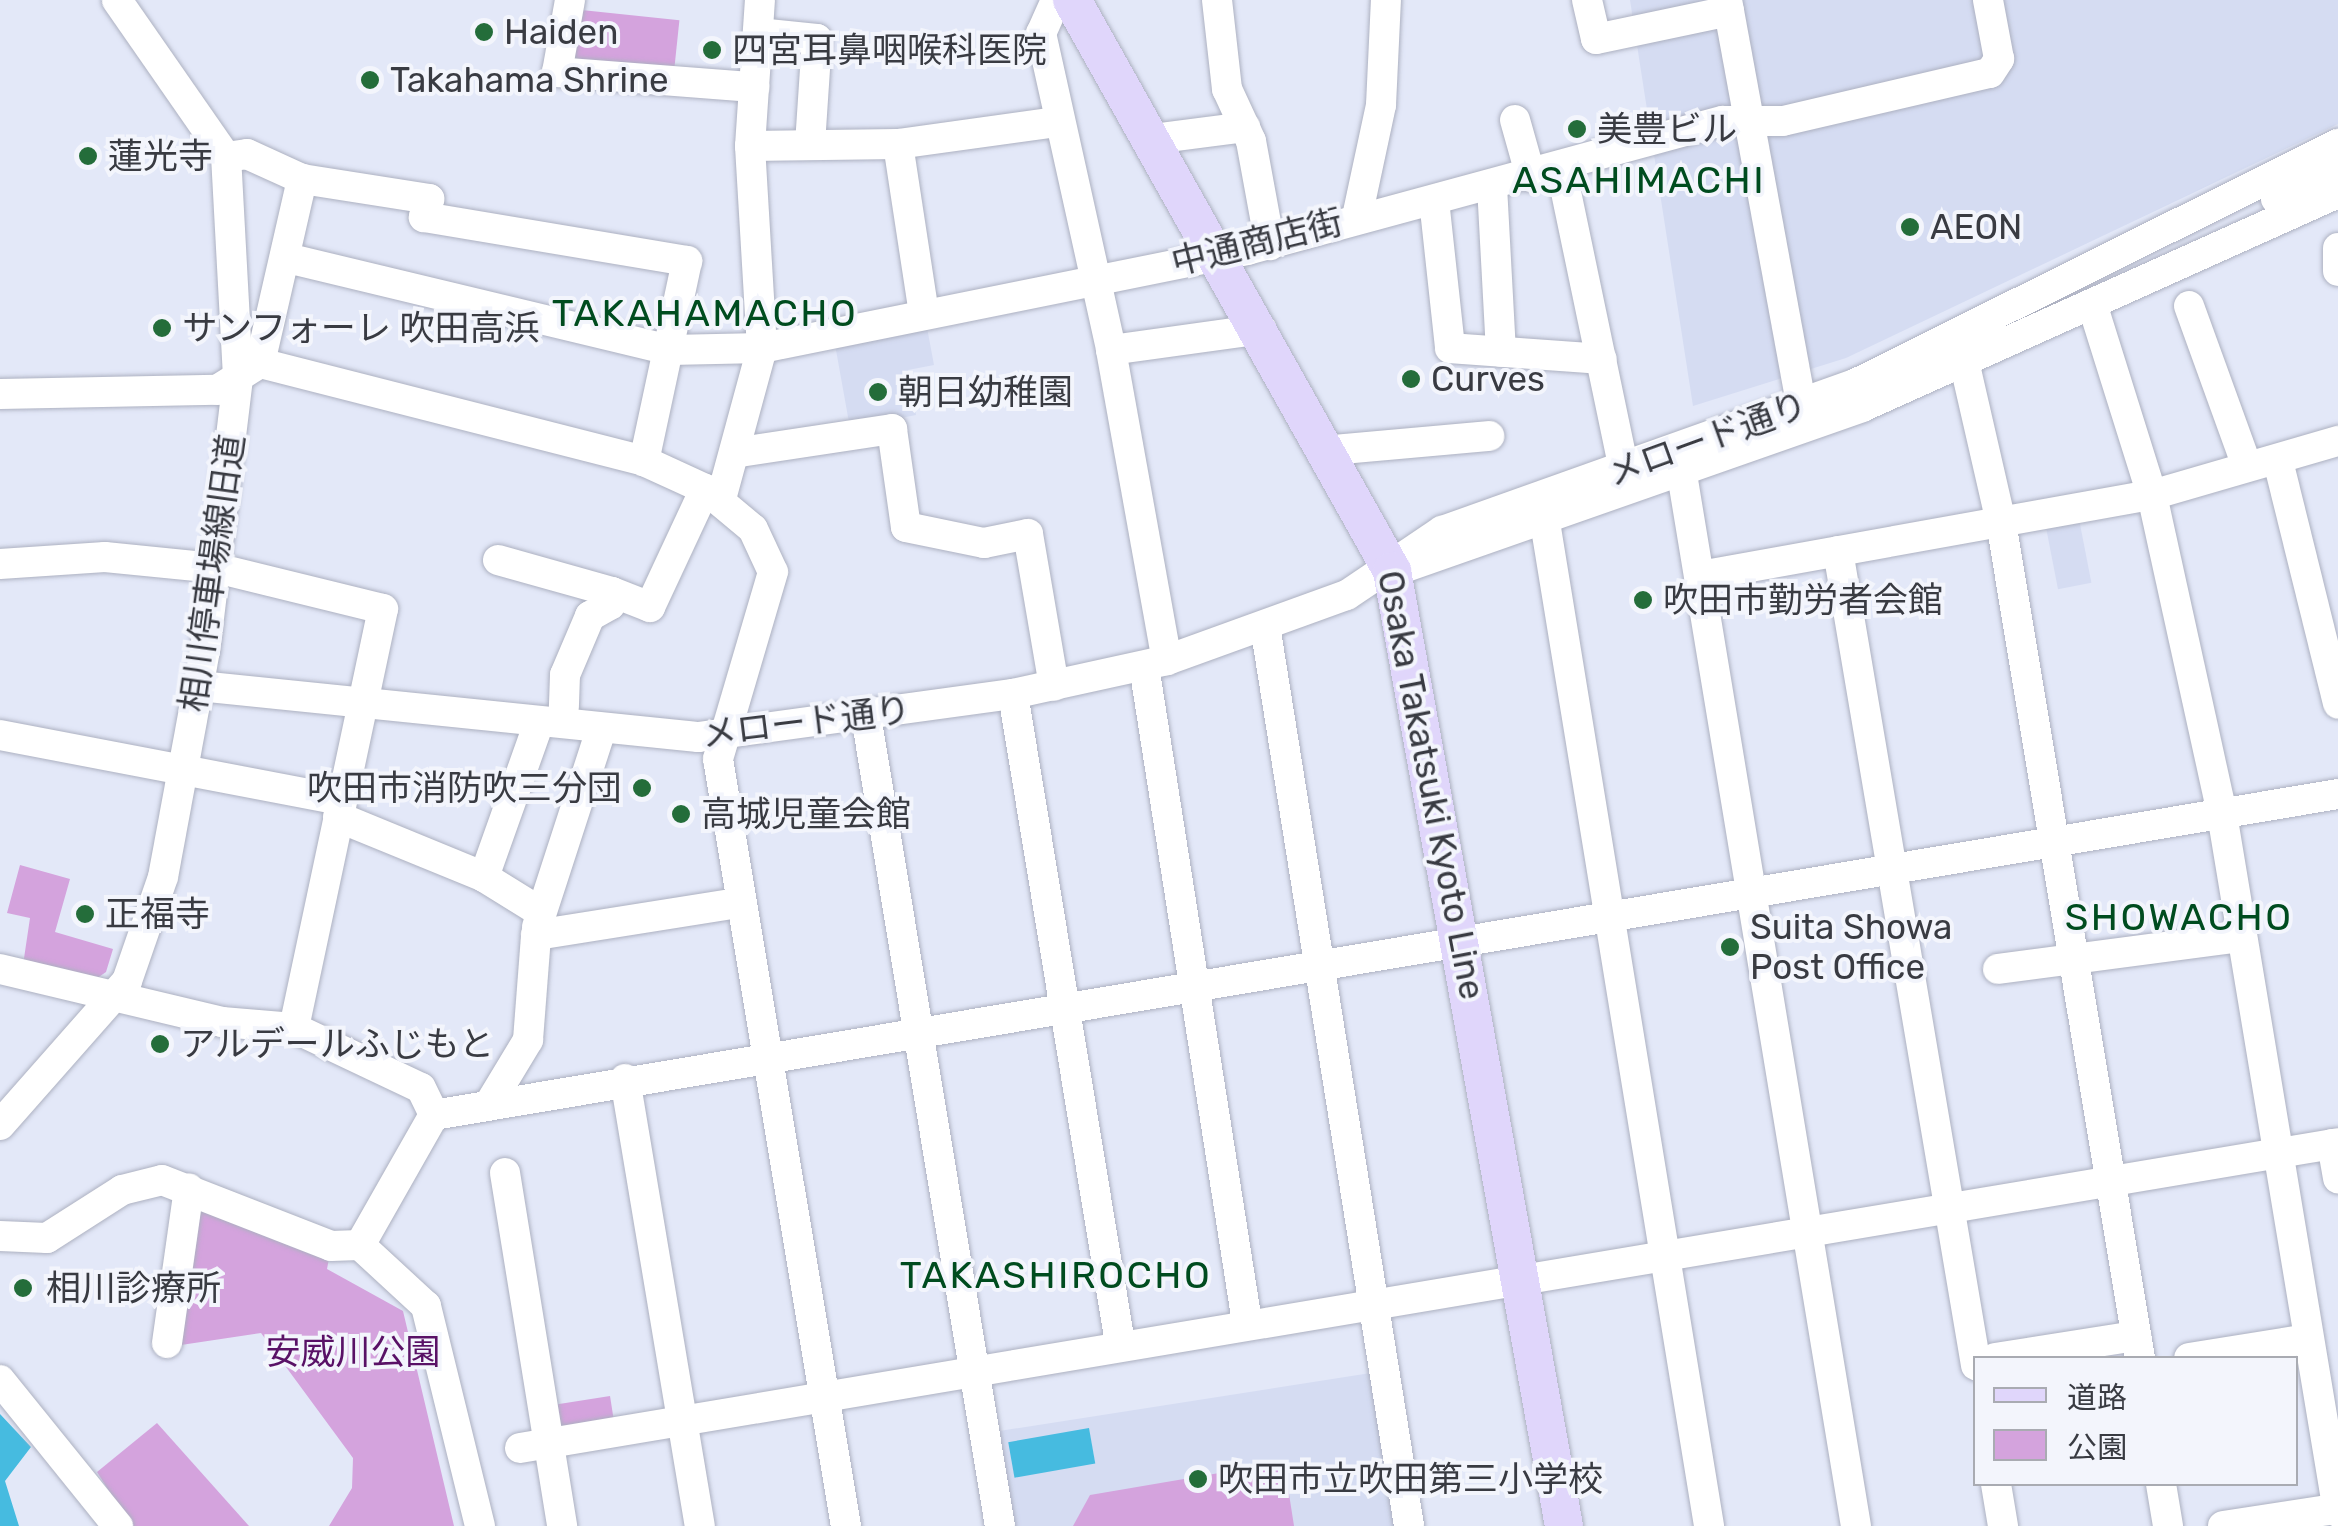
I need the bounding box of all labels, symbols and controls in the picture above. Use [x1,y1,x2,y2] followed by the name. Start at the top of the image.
[504,11,618,53] place label: Haiden
[473,21,495,43] marker: Haiden
[732,29,1047,71] place label: 四宮耳鼻咽喉科医院
[701,39,723,61] marker: 四宮耳鼻咽喉科医院
[390,59,669,101] place label: Takahama Shrine
[359,69,381,91] marker: Takahama Shrine
[1597,108,1737,150] place label: 美豊ビル
[1566,118,1588,140] marker: 美豊ビル
[108,135,213,177] place label: 蓮光寺
[77,145,99,167] marker: 蓮光寺
[1512,158,1766,204] district label: ASAHIMACHI
[1167,200,1347,284] street label: 中通商店街
[1930,206,2022,248] place label: AEON
[1899,216,1921,238] marker: AEON
[552,291,858,337] district label: TAKAHAMACHO
[182,307,541,349] place label: サンフォーレ 吹田高浜
[151,317,173,339] marker: サンフォーレ 吹田高浜
[1431,358,1545,400] place label: Curves
[1400,368,1422,390] marker: Curves
[898,371,1073,413] place label: 朝日幼稚園
[867,381,889,403] marker: 朝日幼稚園
[1601,383,1813,495] street label: メロード通り
[172,431,252,715] street label: 相川停車場線旧道
[1369,567,1493,1003] street label: Osaka Takatsuki Kyoto Line
[1663,579,1943,621] place label: 吹田市勤労者会館
[1632,589,1654,611] marker: 吹田市勤労者会館
[699,688,913,756] street label: メロード通り
[307,767,622,809] place label: 吹田市消防吹三分団
[631,777,653,799] marker: 吹田市消防吹三分団
[701,793,911,835] place label: 高城児童会館
[670,803,692,825] marker: 高城児童会館
[105,893,210,935] place label: 正福寺
[2065,895,2293,941] district label: SHOWACHO
[74,903,96,925] marker: 正福寺
[1750,906,1952,988] place label: Suita Showa Post Office
[1719,936,1741,958] marker: Suita Showa Post Office
[180,1023,495,1065] place label: アルデールふじもと
[149,1033,171,1055] marker: アルデールふじもと
[900,1253,1212,1299] district label: TAKASHIROCHO
[46,1267,221,1309] place label: 相川診療所
[10,1275,36,1301] marker: 相川診療所
[266,1331,440,1373] park label: 安威川公園
[1973,1356,2298,1486] legend
[2067,1380,2127,1416] text: 道路
[2067,1430,2127,1466] text: 公園
[1218,1458,1603,1500] place label: 吹田市立吹田第三小学校
[1187,1468,1209,1490] marker: 吹田市立吹田第三小学校

